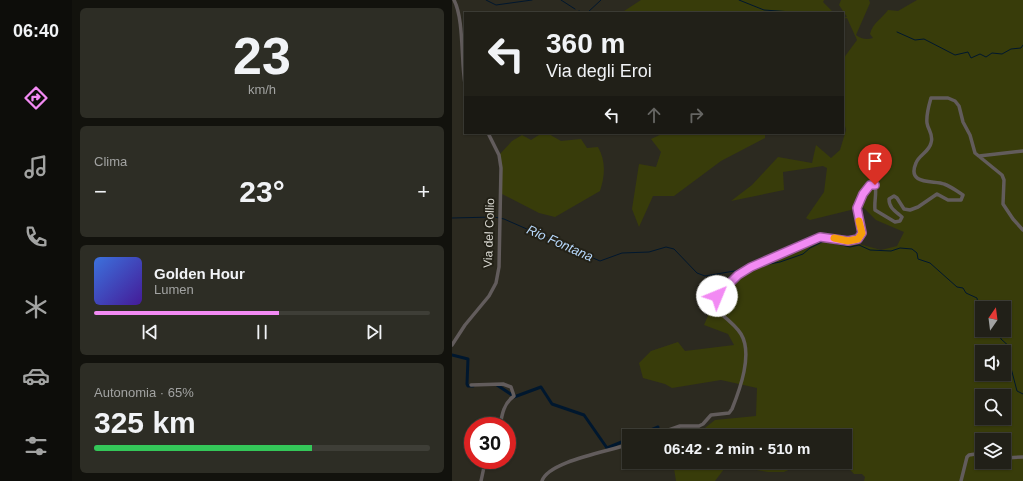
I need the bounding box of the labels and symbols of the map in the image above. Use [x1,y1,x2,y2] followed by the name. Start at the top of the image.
[858,144,892,185] pin
[481,198,497,268] street label: Via del Collio
[525,222,595,264] water label: Rio Fontana
[696,275,738,317] position arrow
[975,301,1011,337] north arrow
[464,417,516,469] speed limit sign: 30

